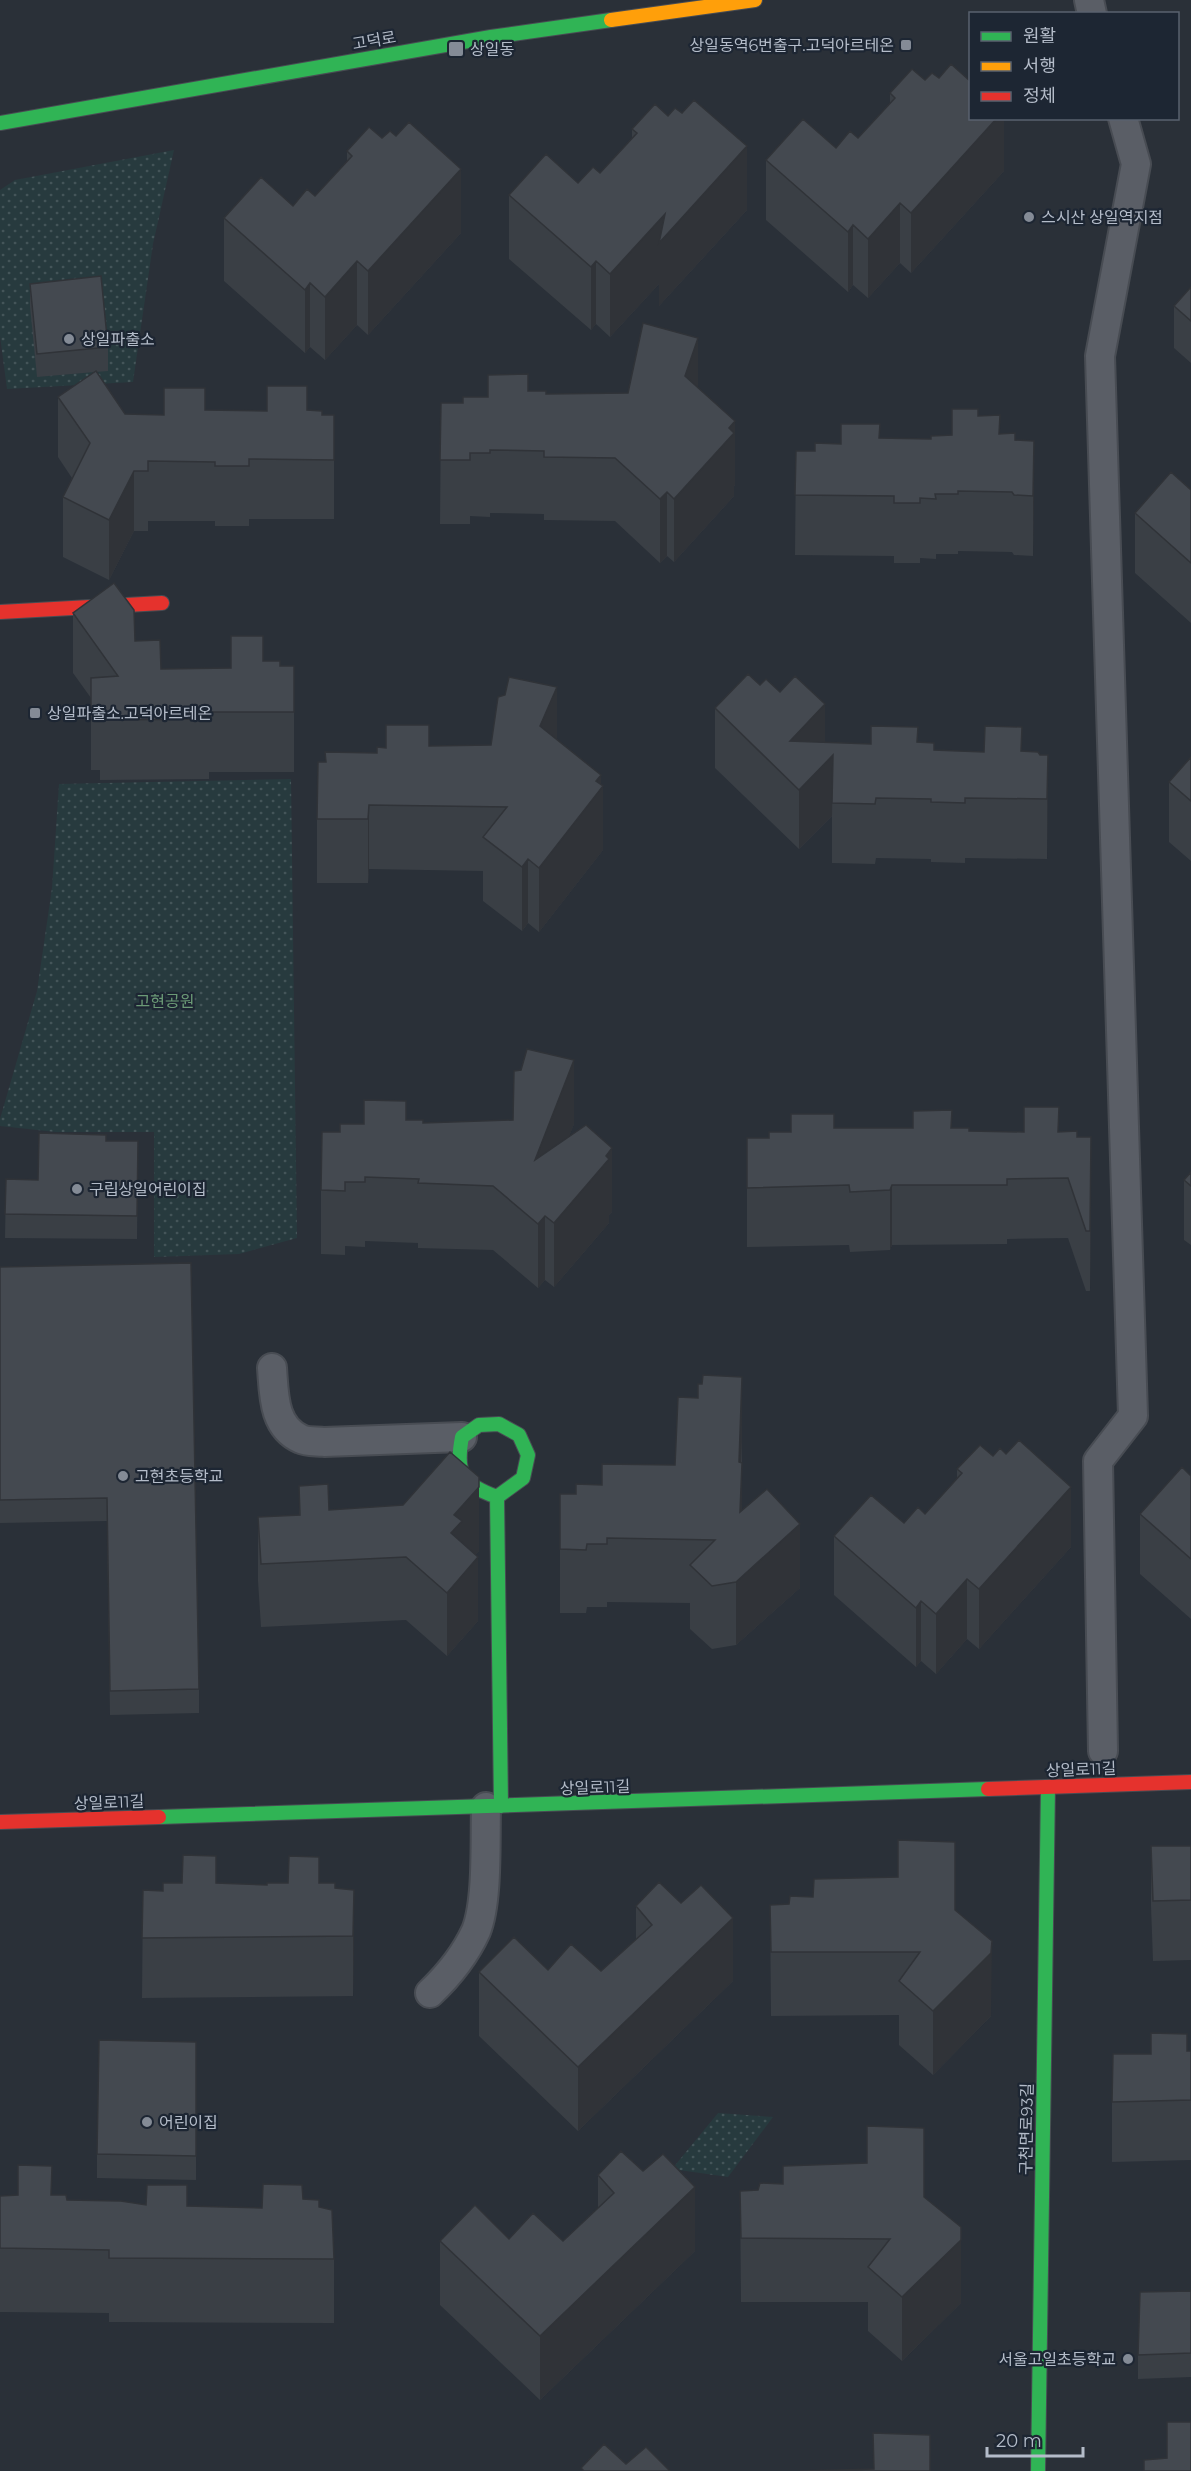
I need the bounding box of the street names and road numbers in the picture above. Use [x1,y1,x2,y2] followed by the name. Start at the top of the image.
[351,27,398,54] street label: 고덕로
[1045,1759,1117,1780] street label: 상일로11길
[559,1777,631,1798] street label: 상일로11길
[73,1792,145,1813] street label: 상일로11길
[1016,2083,1037,2175] street label: 구천면로93길

